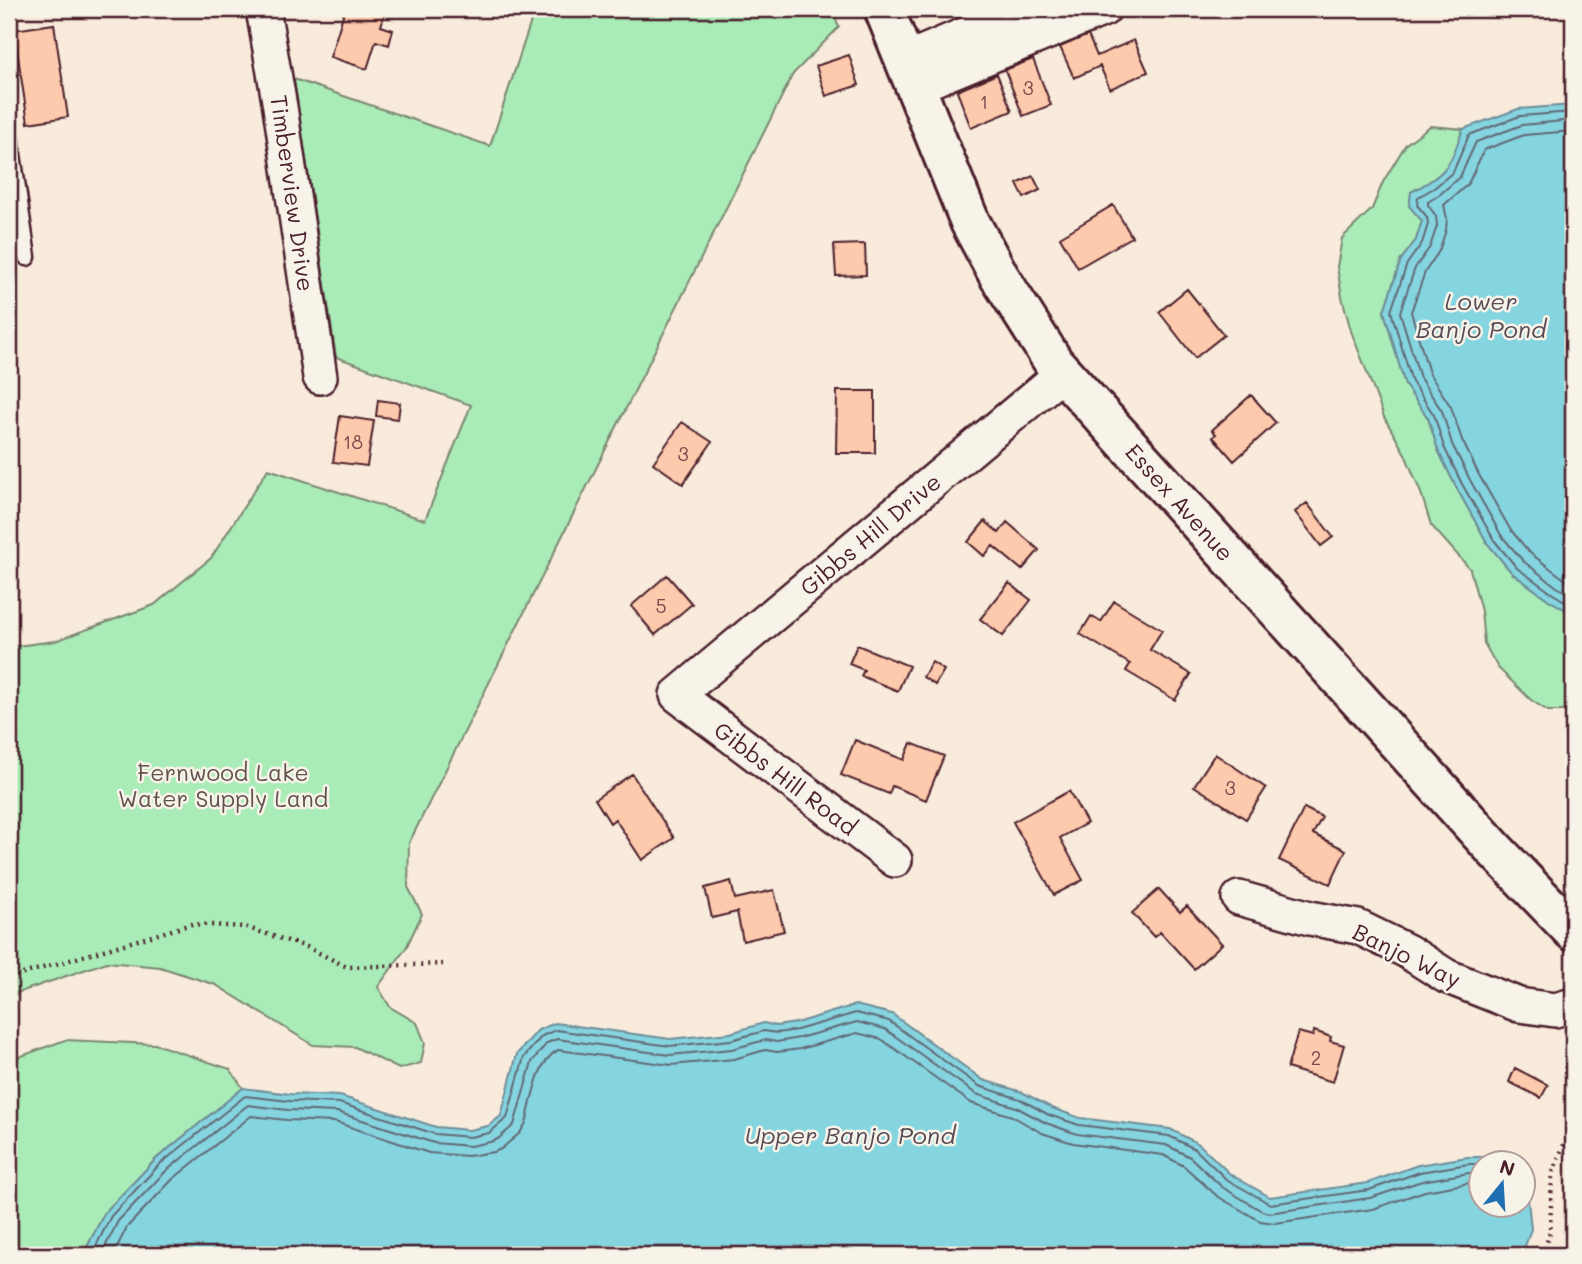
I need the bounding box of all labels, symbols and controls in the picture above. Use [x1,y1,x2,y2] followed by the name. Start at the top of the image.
[1022,75,1034,100] house number: 3
[980,89,988,114] house number: 1
[264,93,322,293] street label: Timberview Drive
[1416,285,1548,344] water label: Lower Banjo Pond
[343,429,363,454] house number: 18
[1119,437,1241,567] street label: Essex Avenue
[677,441,689,466] house number: 3
[793,466,947,602] street label: Gibbs Hill Drive
[655,593,667,618] house number: 5
[708,714,864,842] street label: Gibbs Hill Road
[118,757,328,813] park label: Fernwood Lake Water Supply Land
[1224,775,1236,800] house number: 3
[1348,916,1466,994] street label: Banjo Way
[1311,1045,1321,1070] house number: 2
[745,1119,957,1150] water label: Upper Banjo Pond
[1466,1148,1536,1218] north arrow
[1497,1153,1518,1181] text: N

